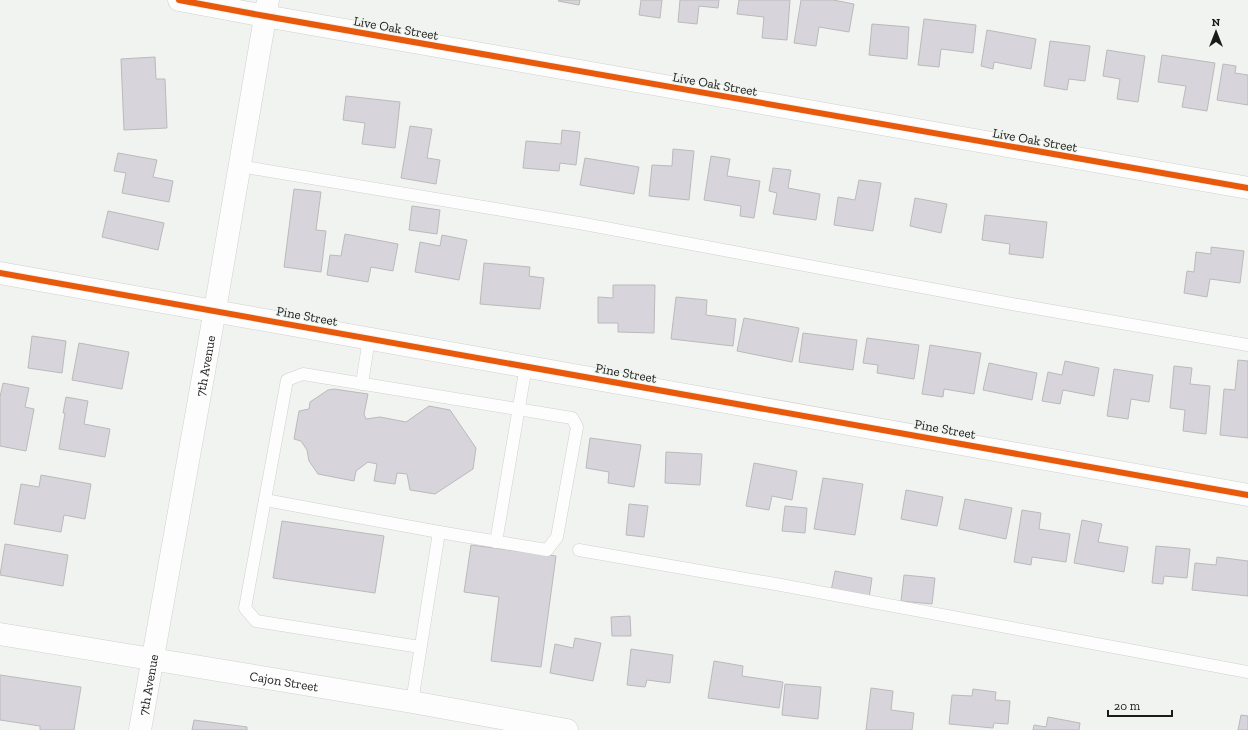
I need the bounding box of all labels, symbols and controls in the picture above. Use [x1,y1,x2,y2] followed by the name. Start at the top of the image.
[1196,12,1236,52] north arrow
[353,13,440,43] street label: Live Oak Street
[1212,16,1221,29] text: N
[672,69,759,99] street label: Live Oak Street
[992,125,1079,155] street label: Live Oak Street
[275,303,339,329] street label: Pine Street
[192,334,218,398] street label: 7th Avenue
[594,360,658,386] street label: Pine Street
[913,416,977,442] street label: Pine Street
[135,653,161,717] street label: 7th Avenue
[249,668,320,694] street label: Cajon Street
[1108,692,1172,718] scale bar
[1114,699,1141,713] text: 20 m

